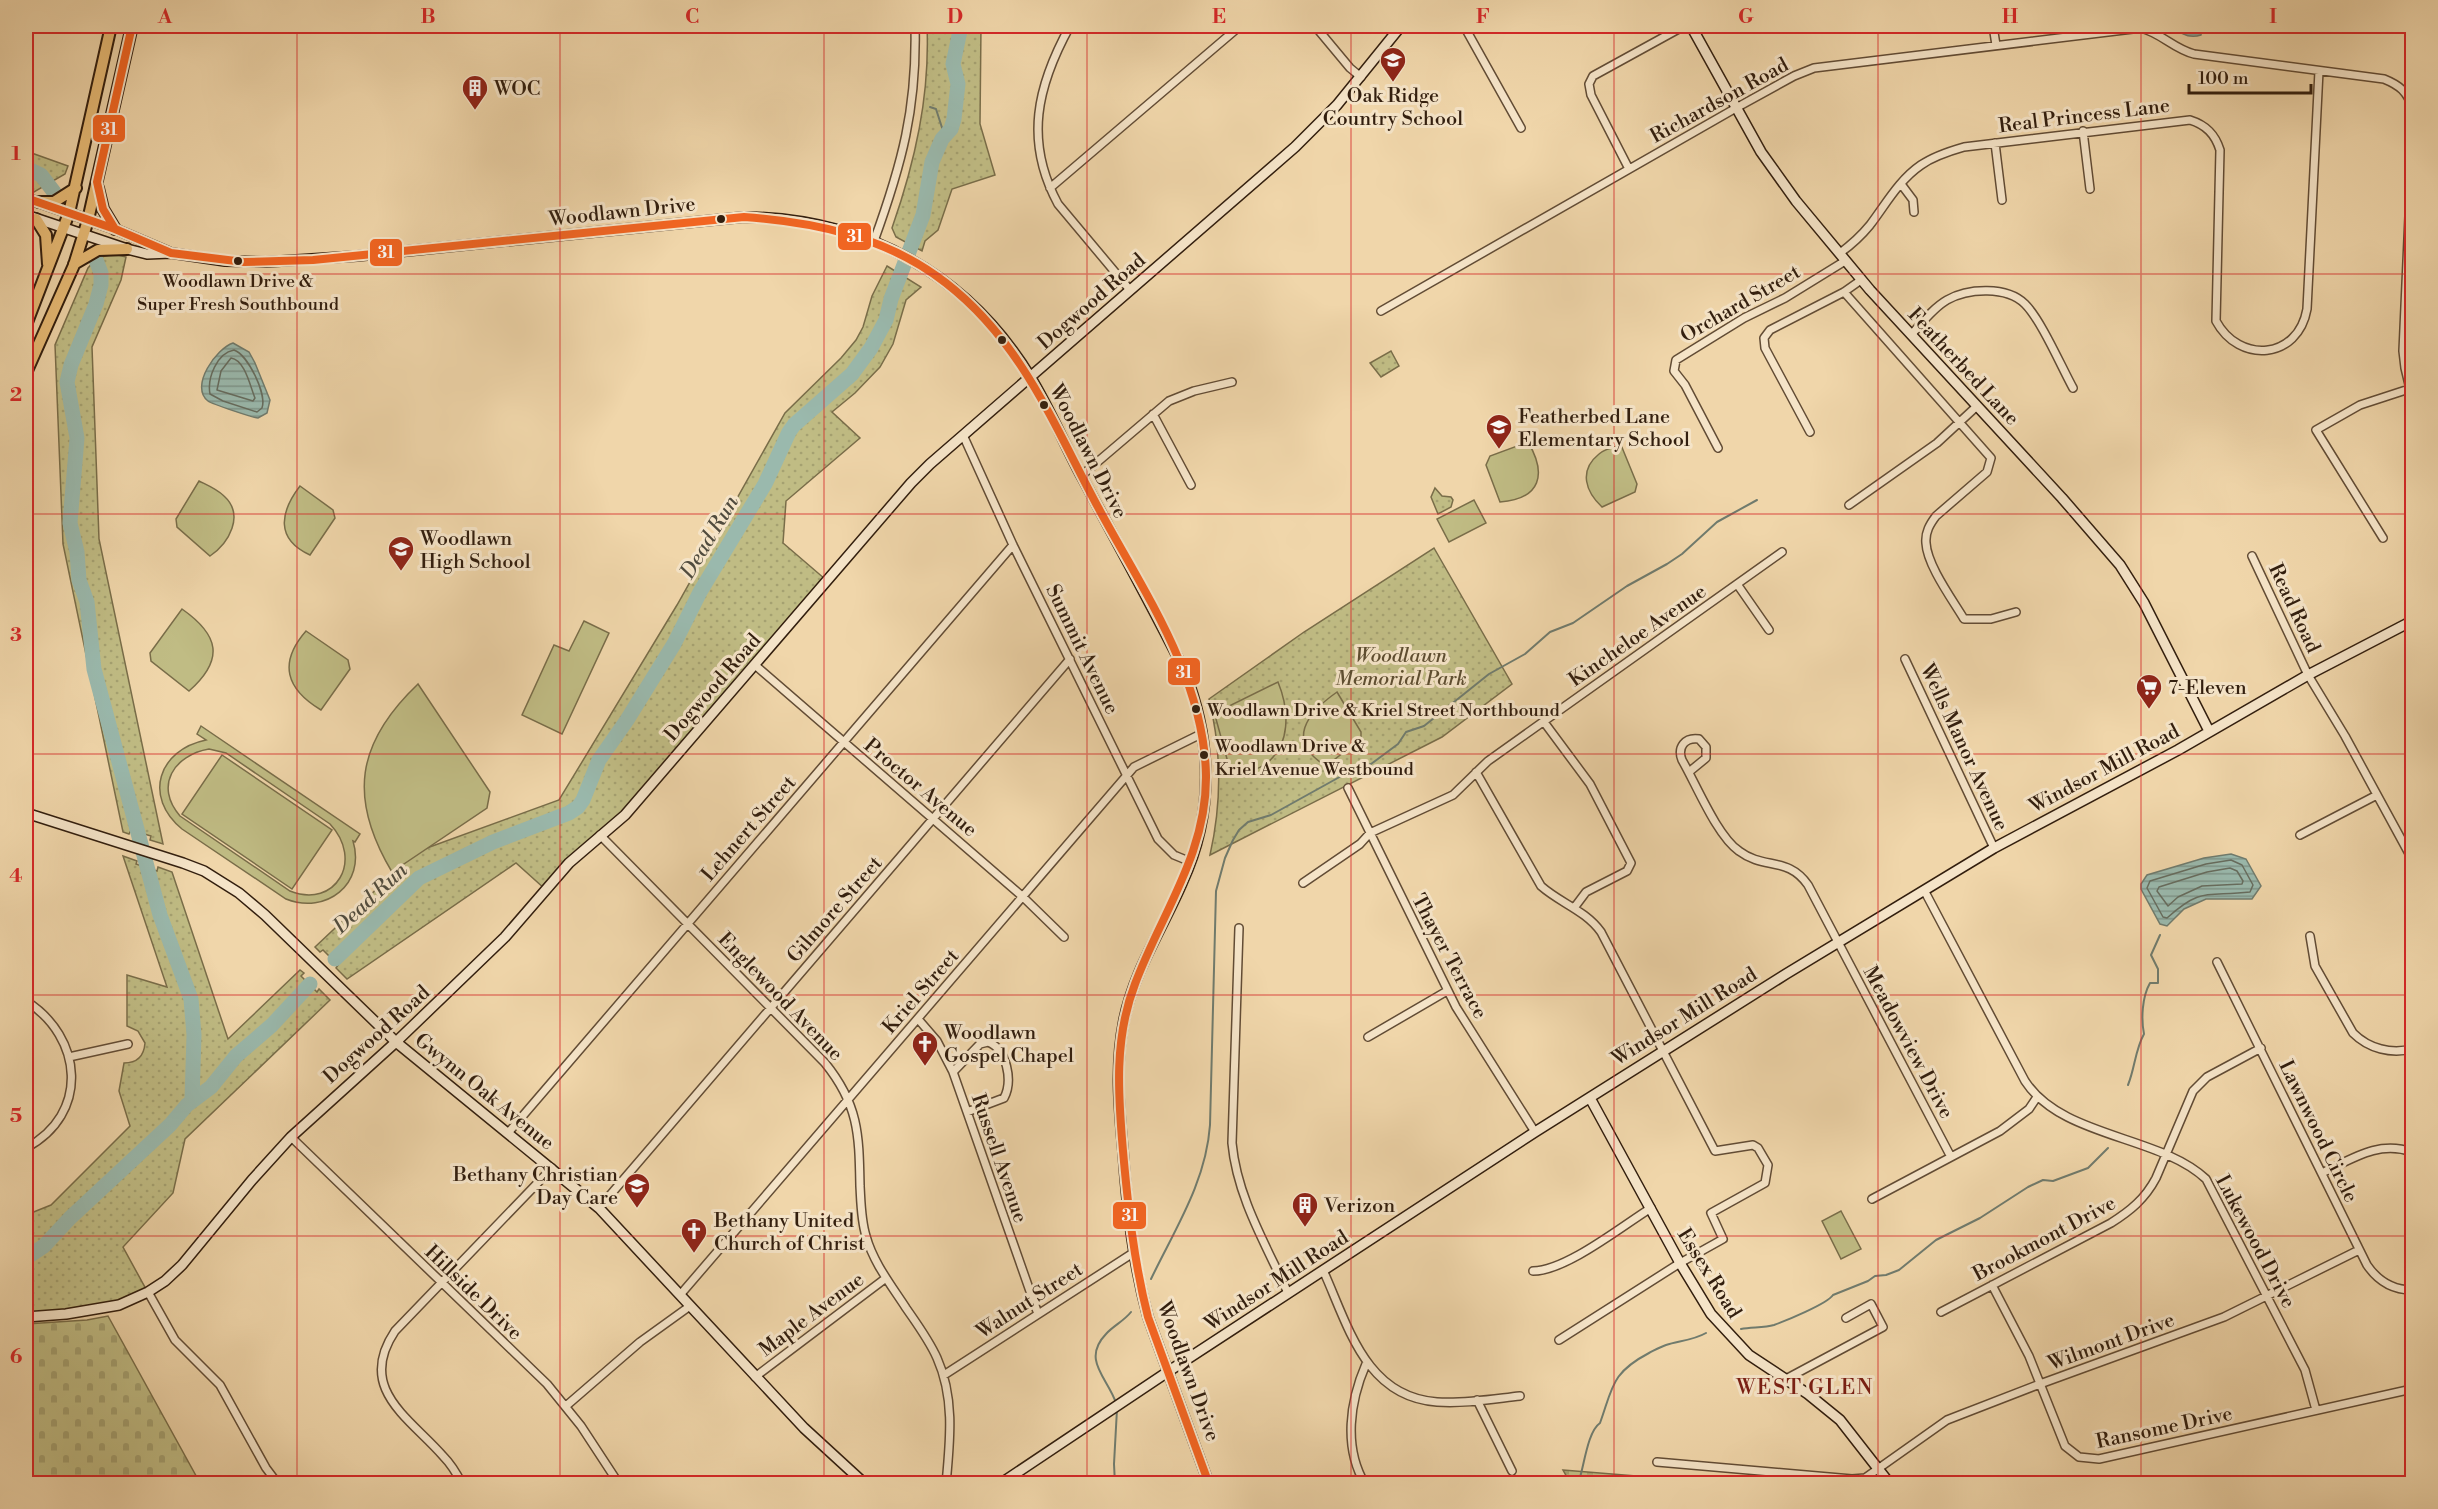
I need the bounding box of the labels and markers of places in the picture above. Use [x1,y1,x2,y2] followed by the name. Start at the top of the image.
[1378,45,1408,83] school or university icon: Oak Ridge Country School
[460,73,490,111] building icon: WOC
[493,77,541,102] place label: WOC
[1323,84,1463,132] place label: Oak Ridge Country School
[715,213,727,225] unlabelled marker
[232,255,244,267] marker: Woodlawn Drive & Super Fresh Southbound
[137,270,340,316] place label: Woodlawn Drive & Super Fresh Southbound
[996,334,1008,346] unlabelled marker
[1038,399,1050,411] unlabelled marker
[1518,405,1690,453] place label: Featherbed Lane Elementary School
[1484,412,1514,450] school or university icon: Featherbed Lane Elementary School
[419,527,531,575] place label: Woodlawn High School
[386,534,416,572] school or university icon: Woodlawn High School
[2134,672,2164,710] supermarket icon: 7-Eleven
[2168,676,2247,701] place label: 7-Eleven
[1206,699,1561,722] place label: Woodlawn Drive & Kriel Street Northbound
[1190,703,1202,715] marker: Woodlawn Drive & Kriel Street Northbound
[1214,735,1415,781] place label: Woodlawn Drive & Kriel Avenue Westbound
[1198,749,1210,761] marker: Woodlawn Drive & Kriel Avenue Westbound
[943,1021,1074,1069] place label: Woodlawn Gospel Chapel
[910,1029,940,1067] church icon: Woodlawn Gospel Chapel
[452,1163,618,1211] place label: Bethany Christian Day Care
[622,1171,652,1209] school or university icon: Bethany Christian Day Care
[1290,1190,1320,1228] building icon: Verizon
[1323,1194,1395,1219] place label: Verizon
[713,1209,865,1257] place label: Bethany United Church of Christ
[679,1216,709,1254] church icon: Bethany United Church of Christ

